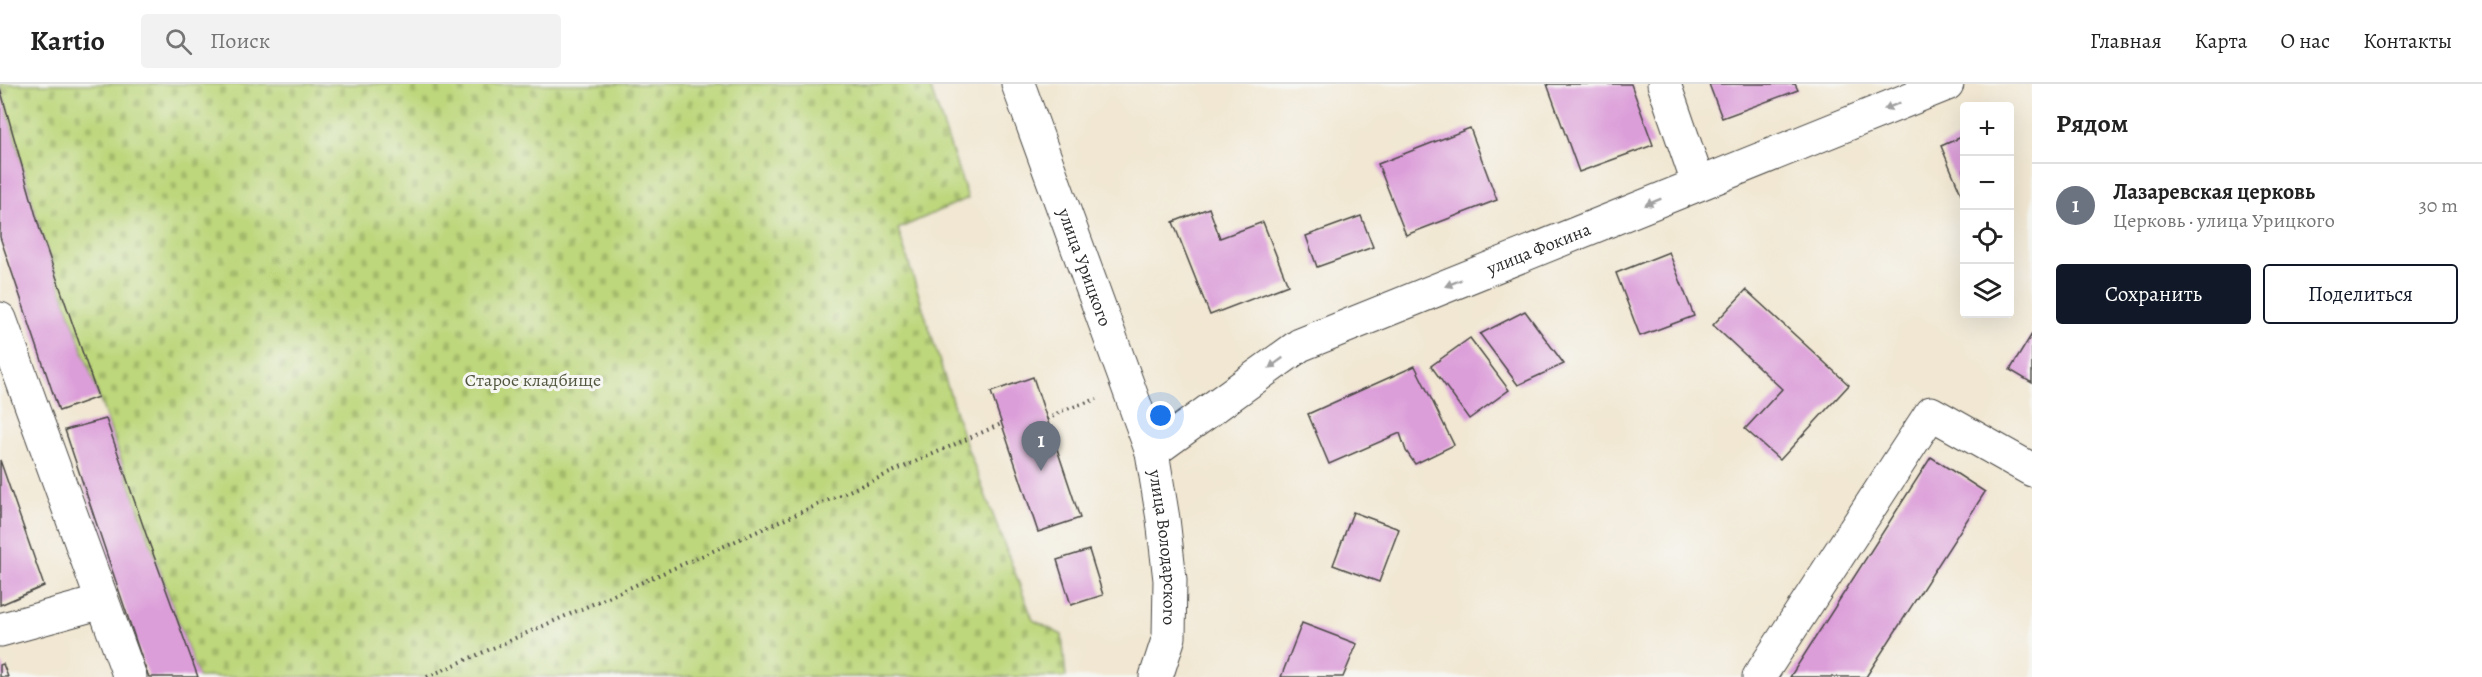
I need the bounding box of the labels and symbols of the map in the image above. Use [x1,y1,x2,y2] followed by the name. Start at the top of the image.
[1883,101,1901,111] one-way arrow
[1644,198,1662,207] one-way arrow
[1052,204,1117,330] street label: улица Урицкого
[1482,217,1595,281] street label: улица Фокина
[1444,279,1462,288] one-way arrow
[1268,357,1284,369] one-way arrow
[465,368,601,392] park label: Старое кладбище
[1146,401,1175,430] your location
[1022,422,1060,471] pin: 1
[1143,467,1182,626] street label: улица Володарского

